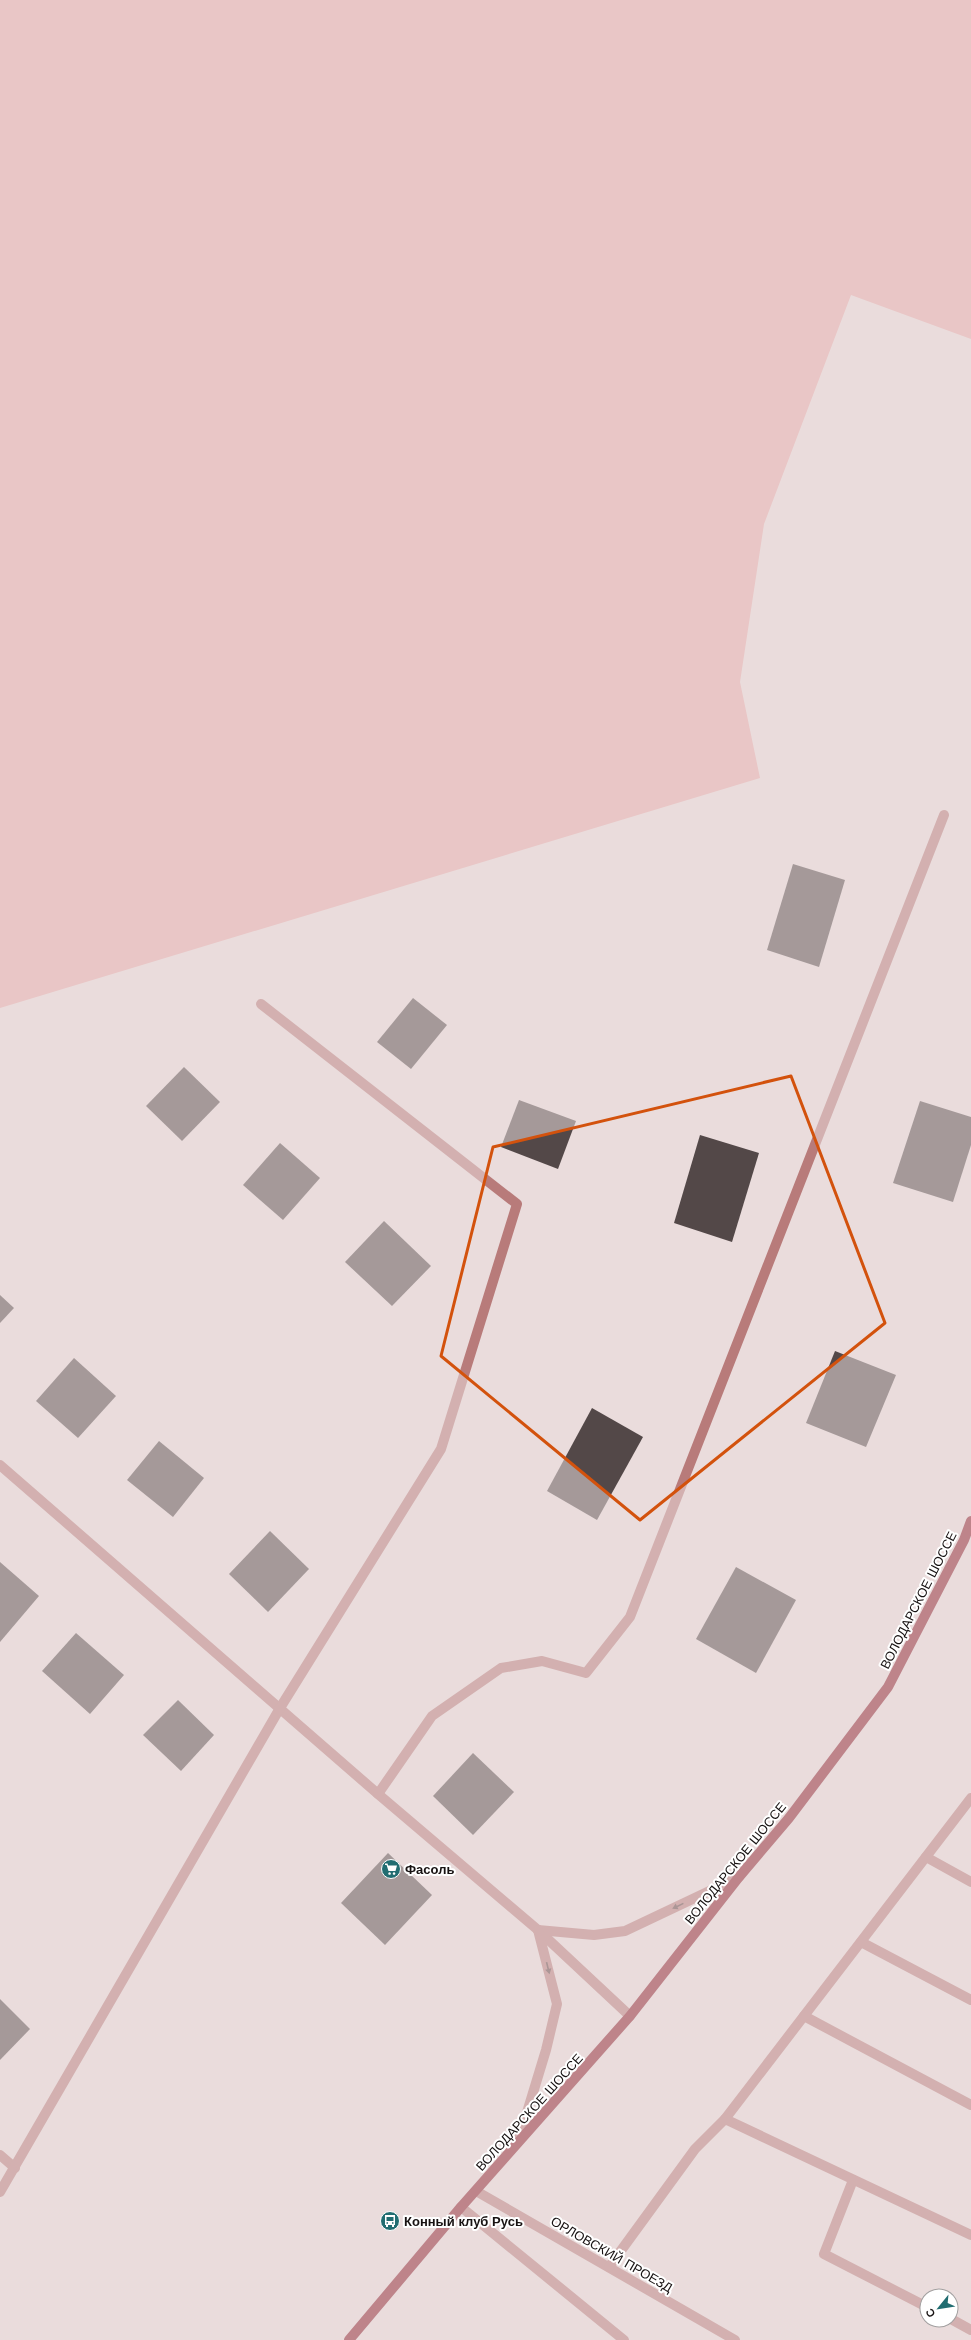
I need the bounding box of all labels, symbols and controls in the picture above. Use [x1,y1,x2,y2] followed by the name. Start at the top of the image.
[877,1529,960,1671] street label: ВОЛОДАРСКОЕ ШОССЕ
[682,1799,789,1927] street label: ВОЛОДАРСКОЕ ШОССЕ
[380,1858,402,1880] supermarket icon: Фасоль
[405,1862,454,1877] place label: Фасоль
[673,1903,684,1909] one-way arrow
[545,1962,551,1974] one-way arrow
[473,2051,586,2174] street label: ВОЛОДАРСКОЕ ШОССЕ
[379,2210,401,2232] bus stop icon: Конный клуб Русь
[548,2213,675,2295] street label: ОРЛОВСКИЙ ПРОЕЗД
[404,2214,523,2229] place label: Конный клуб Русь
[919,2288,959,2328] north arrow
[923,2306,938,2319] text: С

